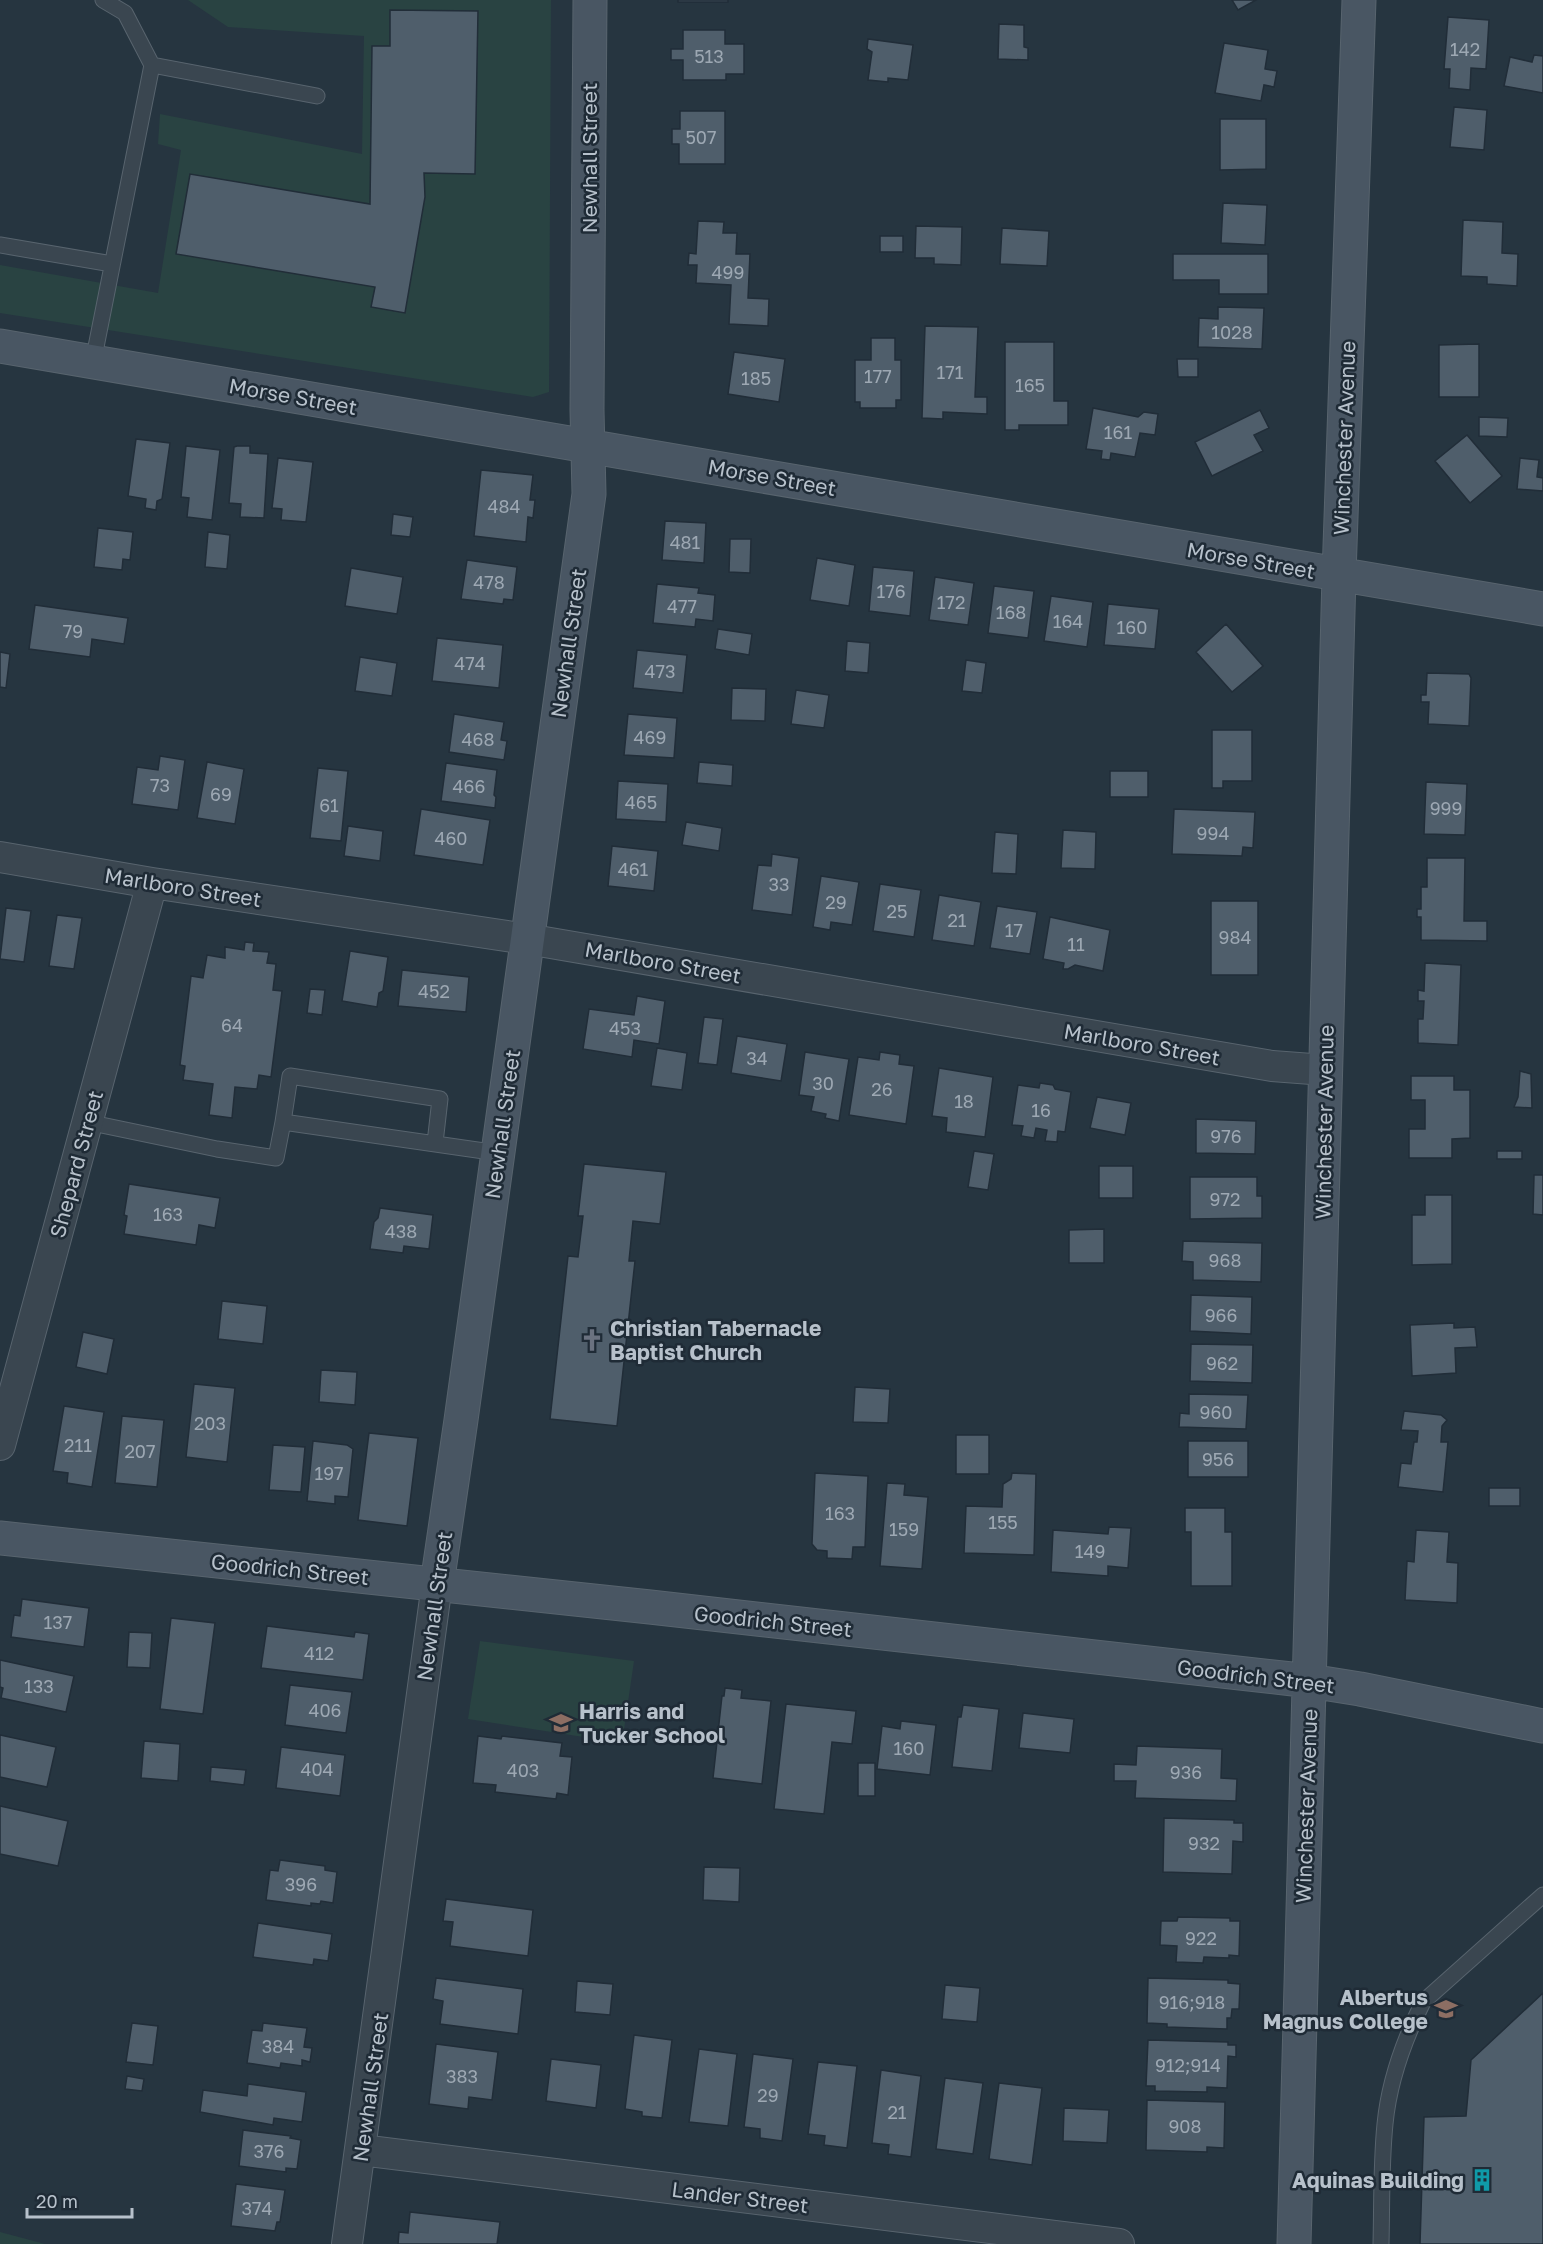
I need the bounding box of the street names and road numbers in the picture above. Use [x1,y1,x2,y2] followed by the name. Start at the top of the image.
[576,83,602,233] street label: Newhall Street
[1328,340,1360,536] street label: Winchester Avenue
[227,372,359,420] street label: Morse Street
[706,453,838,501] street label: Morse Street
[1185,536,1317,584] street label: Morse Street
[545,567,591,719] street label: Newhall Street
[103,862,263,912] street label: Marlboro Street
[583,935,743,989] street label: Marlboro Street
[1062,1017,1222,1071] street label: Marlboro Street
[1309,1025,1339,1219] street label: Winchester Avenue
[479,1048,525,1200] street label: Newhall Street
[44,1087,108,1241] street label: Shepard Street
[411,1530,457,1682] street label: Newhall Street
[210,1548,370,1590] street label: Goodrich Street
[693,1600,853,1642] street label: Goodrich Street
[1176,1653,1336,1699] street label: Goodrich Street
[1290,1708,1322,1904] street label: Winchester Avenue
[347,2011,393,2163] street label: Newhall Street
[670,2176,810,2218] street label: Lander Street

